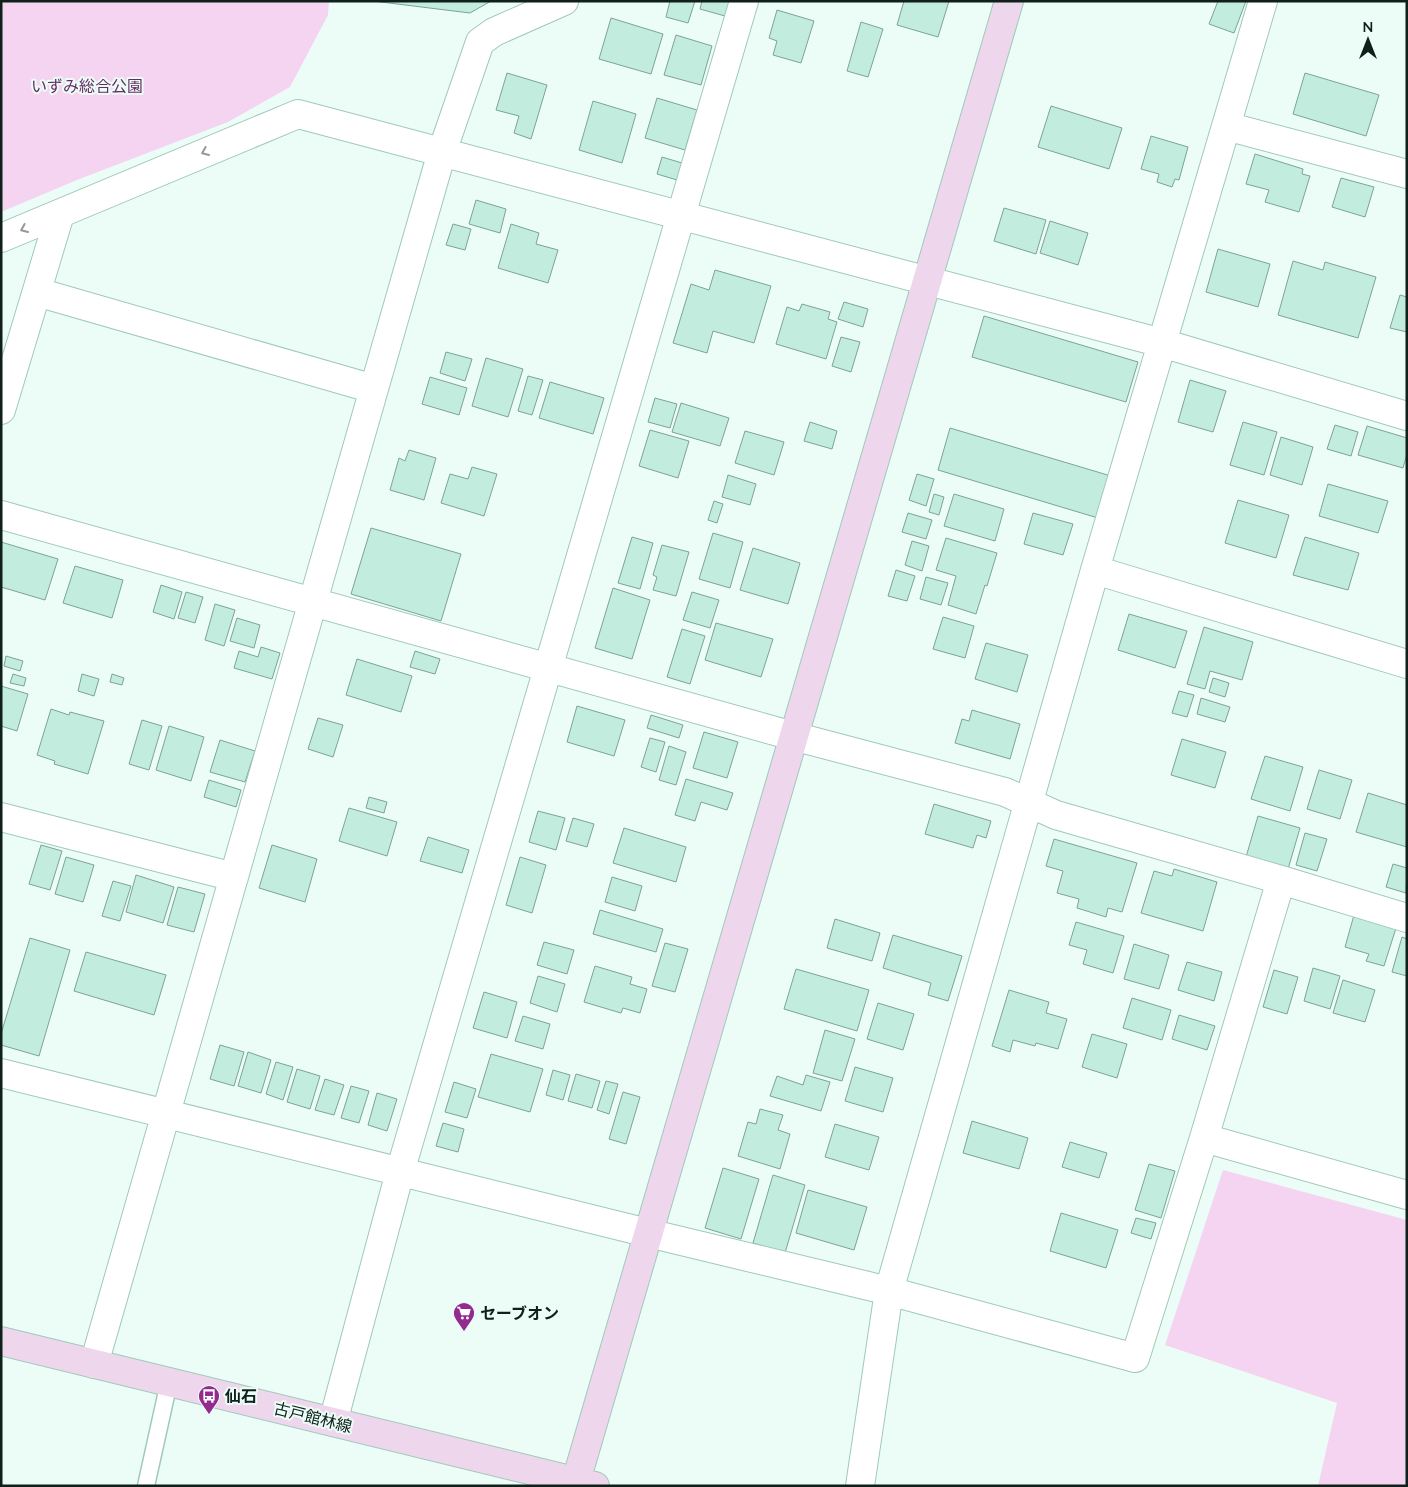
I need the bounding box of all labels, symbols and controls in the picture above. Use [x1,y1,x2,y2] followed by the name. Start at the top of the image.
[1343,15,1393,65] north arrow
[1363,18,1373,35] text: N
[31,76,143,95] park label: いずみ総合公園
[202,146,210,156] one-way arrow
[20,223,28,233] one-way arrow
[452,1301,476,1332] supermarket icon: セーブオン
[480,1303,559,1322] place label: セーブオン
[197,1384,221,1415] bus stop icon: 仙石
[224,1386,257,1405] place label: 仙石
[272,1398,354,1435] street label: 古戸館林線

